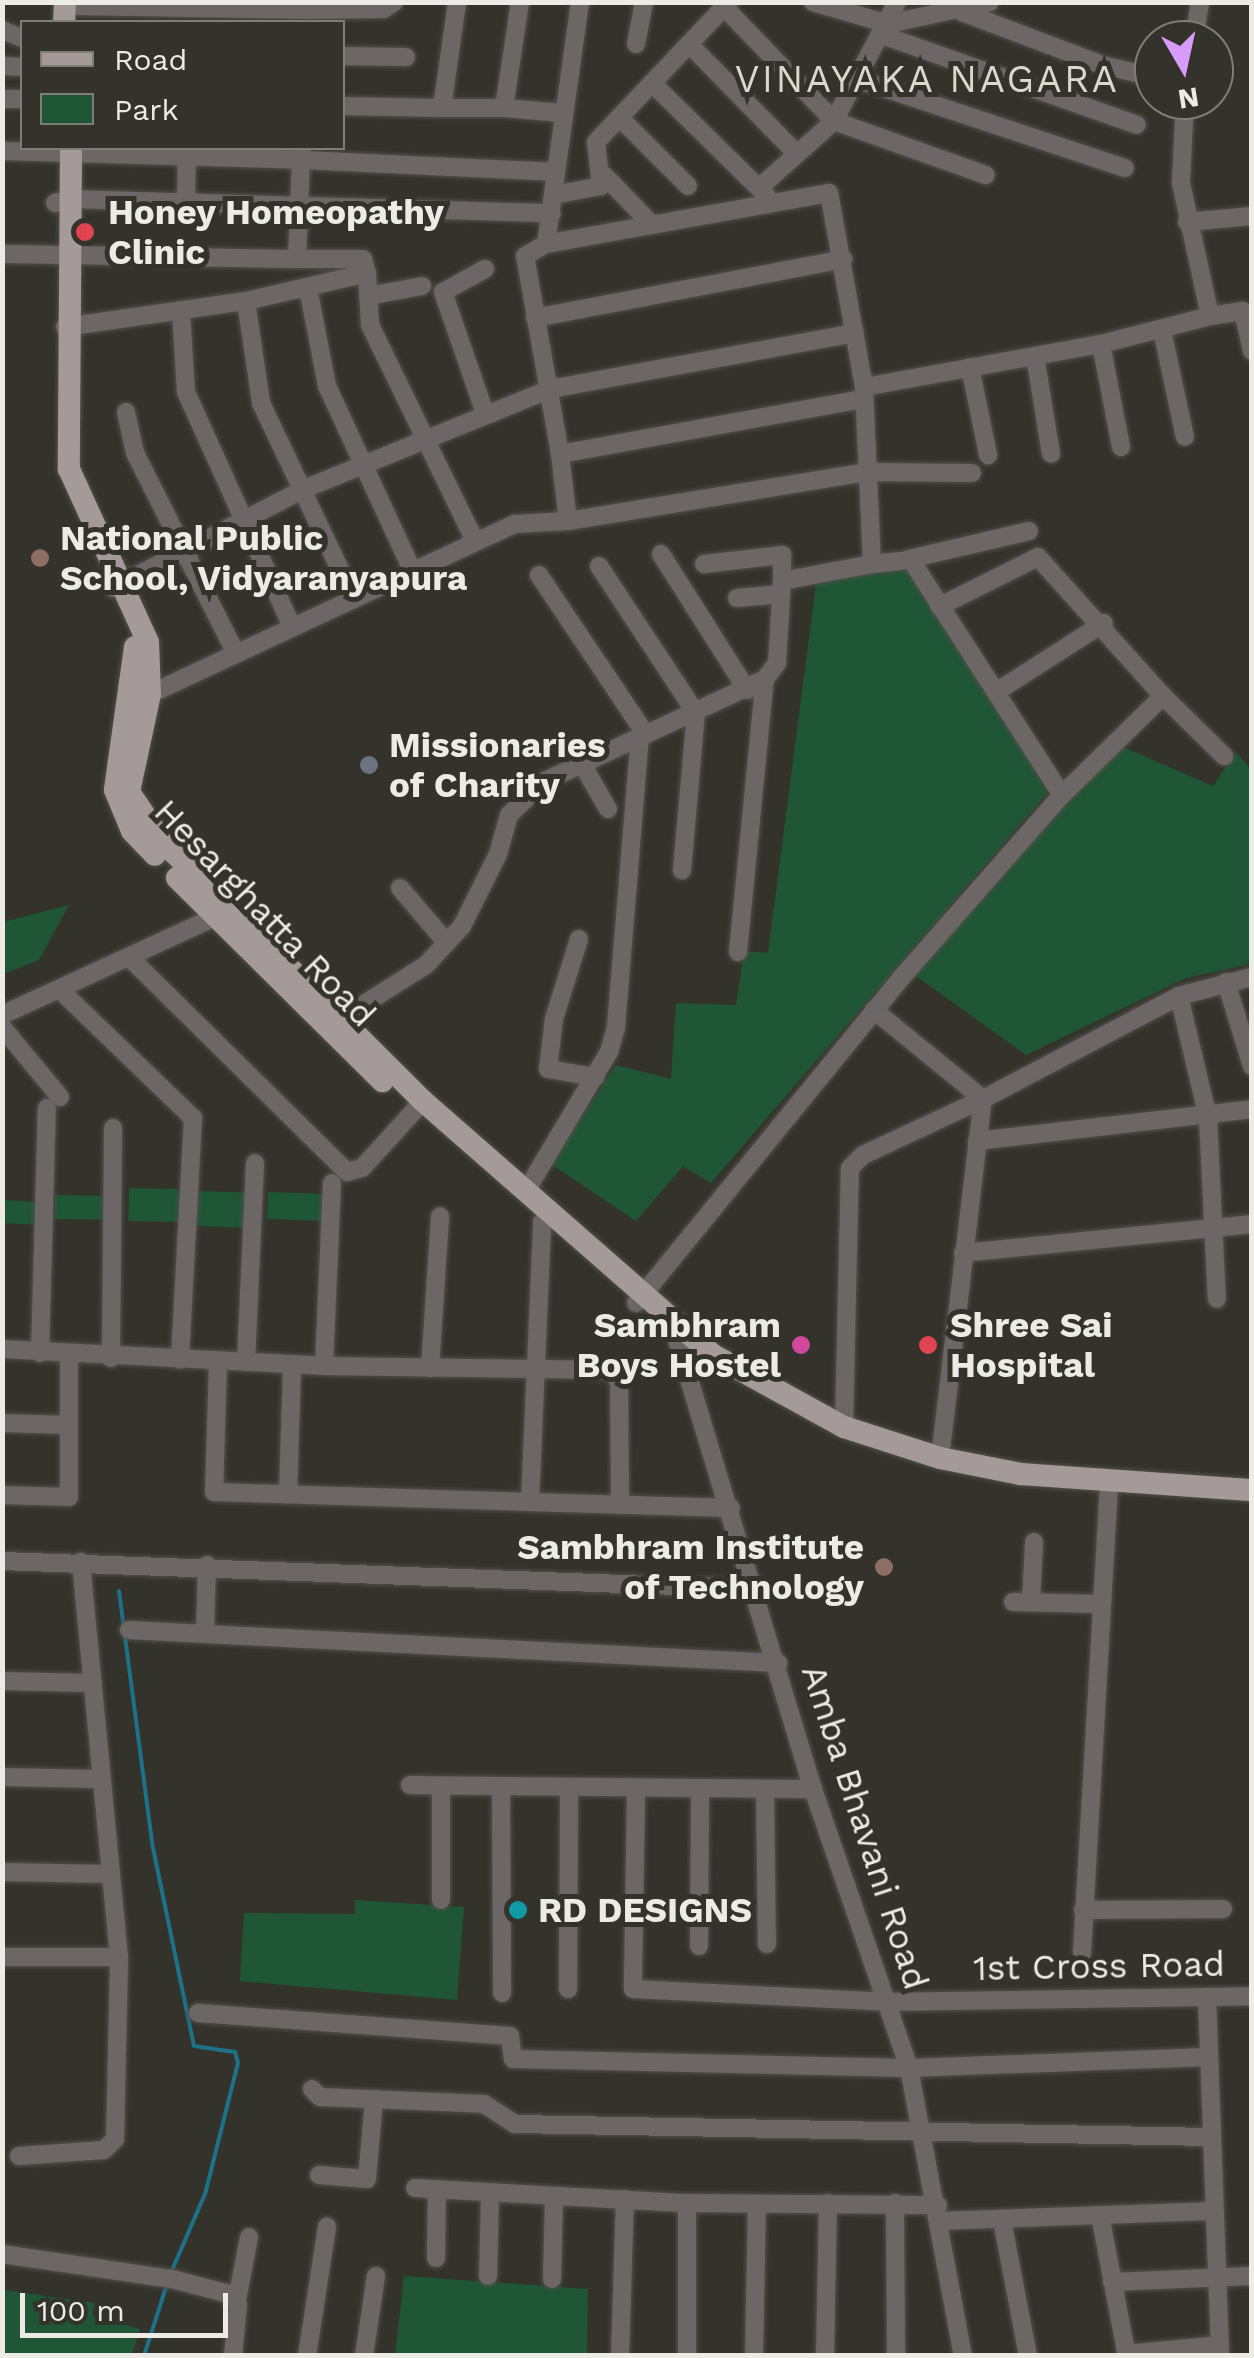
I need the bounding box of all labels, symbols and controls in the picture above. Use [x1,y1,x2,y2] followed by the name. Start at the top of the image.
[20,20,345,150] legend
[1134,20,1234,120] north arrow
[114,42,187,77] text: Road
[734,57,1120,103] district label: VINAYAKA NAGARA
[1176,80,1201,116] text: N
[114,92,179,127] text: Park
[108,191,445,273] place label: Honey Homeopathy Clinic
[72,219,98,245] marker: Honey Homeopathy Clinic
[60,517,468,599] place label: National Public School, Vidyaranyapura
[29,547,51,569] marker: National Public School, Vidyaranyapura
[389,724,606,806] place label: Missionaries of Charity
[358,754,380,776] marker: Missionaries of Charity
[145,790,385,1036] street label: Hesarghatta Road
[577,1304,781,1386] place label: Sambhram Boys Hostel
[950,1304,1113,1386] place label: Shree Sai Hospital
[915,1332,941,1358] marker: Shree Sai Hospital
[790,1334,812,1356] marker: Sambhram Boys Hostel
[517,1526,864,1608] place label: Sambhram Institute of Technology
[873,1556,895,1578] marker: Sambhram Institute of Technology
[793,1659,937,1995] street label: Amba Bhavani Road
[538,1889,752,1931] place label: RD DESIGNS
[507,1899,529,1921] marker: RD DESIGNS
[973,1943,1225,1989] street label: 1st Cross Road
[25,2273,232,2335] scale bar
[37,2293,125,2328] text: 100 m

